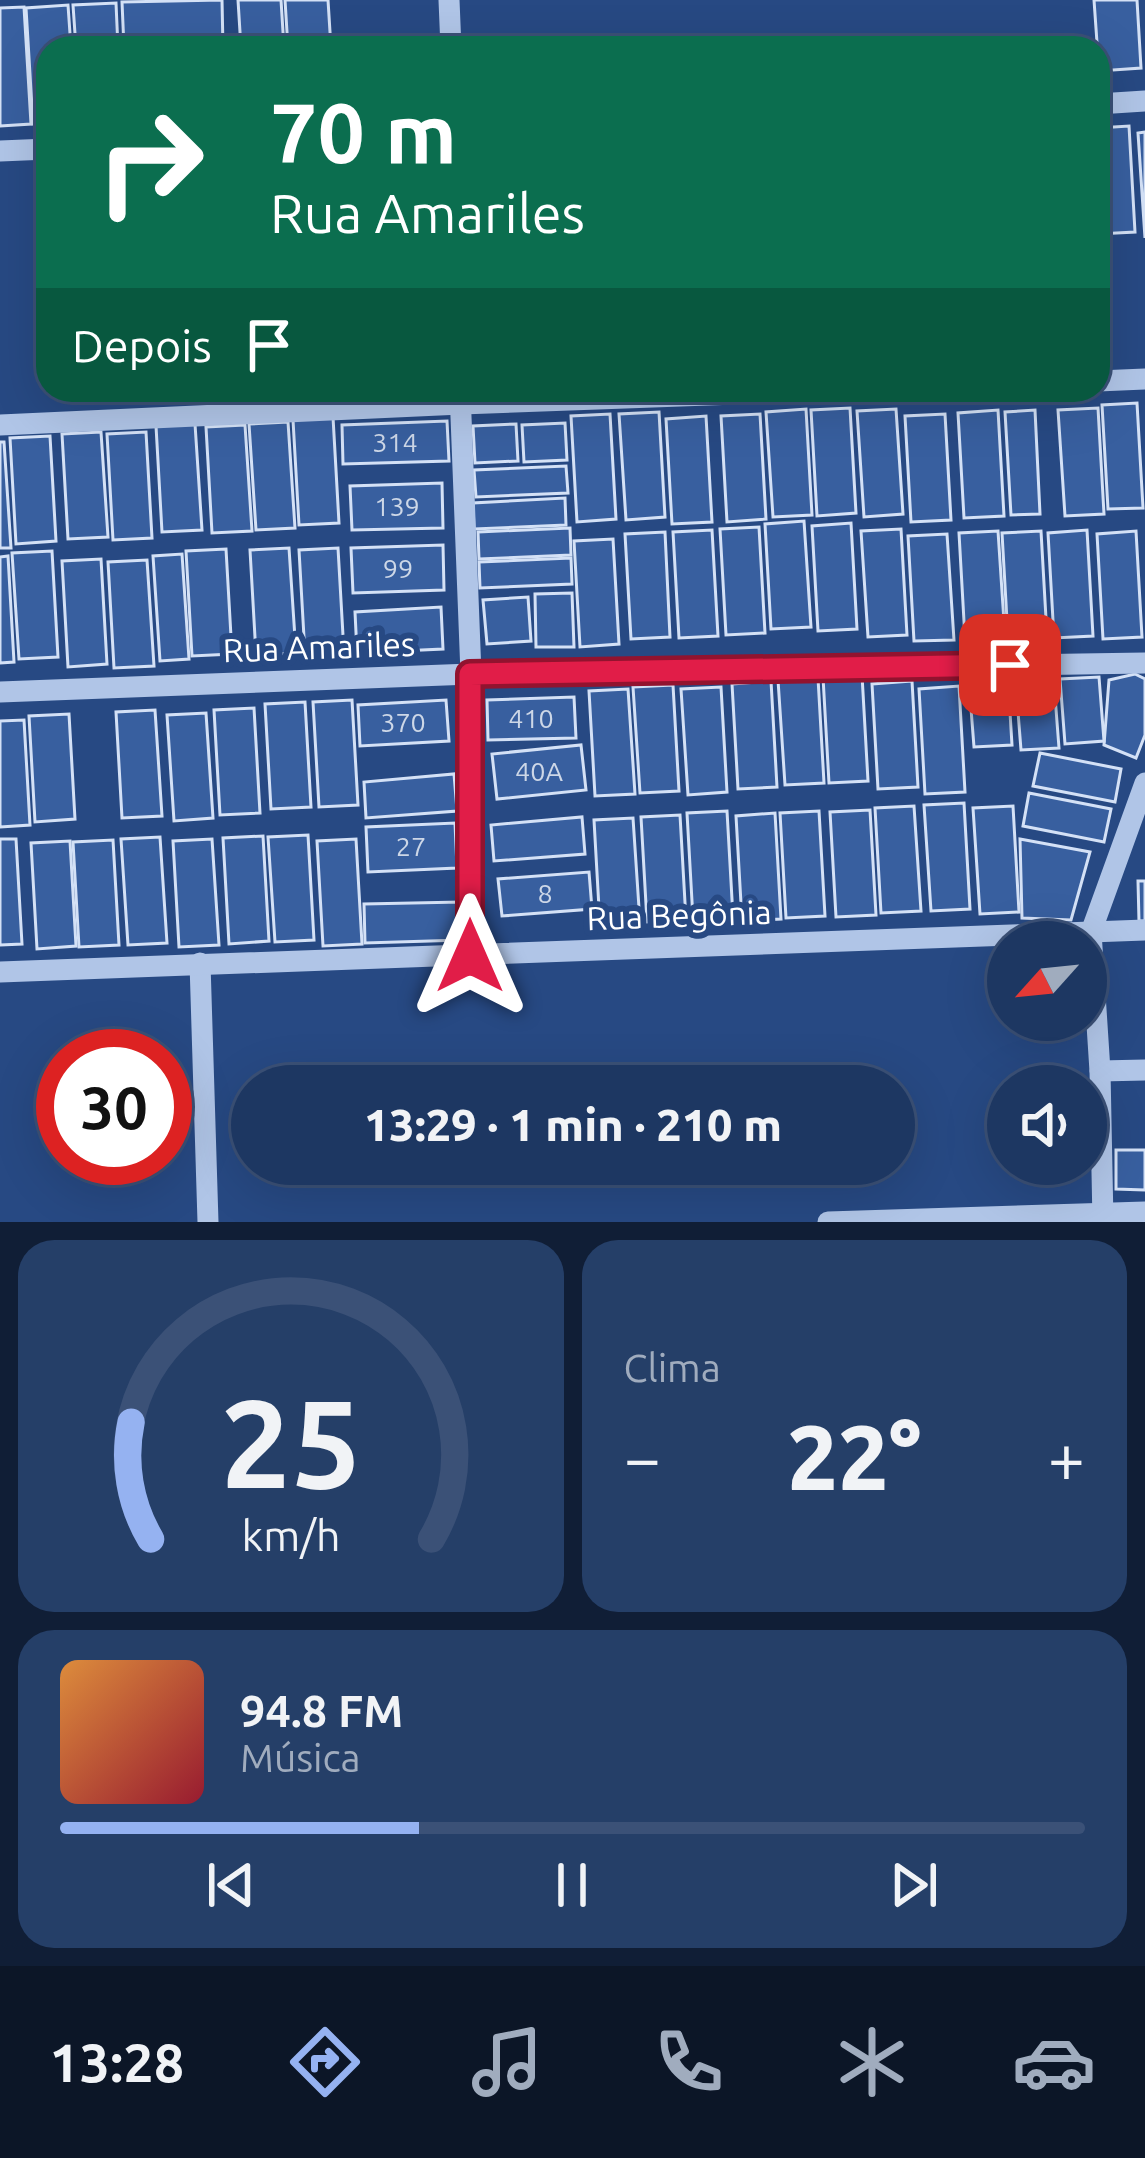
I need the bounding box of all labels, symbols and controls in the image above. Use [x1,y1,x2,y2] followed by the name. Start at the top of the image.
[72,84,228,240] icon: right
[270,85,457,179] text: 70 m
[270,183,585,243] text: Rua Amariles
[236,312,302,378] icon: arrive
[72,320,212,371] text: Depois
[372,427,418,457] house number: 314
[374,491,420,521] house number: 139
[383,553,413,583] house number: 99
[959,614,1061,716] pin
[222,625,416,668] street label: Rua Amariles
[977,632,1043,698] icon: arrive
[508,703,554,733] house number: 410
[380,707,426,737] house number: 370
[515,756,563,786] house number: 40A
[396,831,426,861] house number: 27
[537,878,553,908] house number: 8
[407,893,533,1019] position arrow
[586,893,772,936] street label: Rua Begônia
[987,921,1107,1041] north arrow
[987,921,1107,1185] map controls
[36,1029,192,1185] speed limit sign: 30
[987,1065,1107,1185] button: sound
[364,1099,782,1150] text: 13:29 · 1 min · 210 m
[624,1346,721,1389] text: Clima
[220,1372,361,1512] text: 25
[787,1406,921,1507] text: 22°
[624,1420,661,1494] text: −
[1048,1420,1085,1494] text: +
[241,1511,340,1559] text: km/h
[240,1685,403,1736] text: 94.8 FM
[240,1736,361,1779] text: Música
[198,1852,264,1918] icon: previous
[539,1852,605,1918] icon: pause
[881,1852,947,1918] icon: next
[283,2020,367,2104] icon: directions
[465,2020,549,2104] icon: music
[647,2020,731,2104] icon: phone
[830,2020,914,2104] icon: climate
[1012,2020,1096,2104] icon: car
[49,2032,184,2092] text: 13:28

